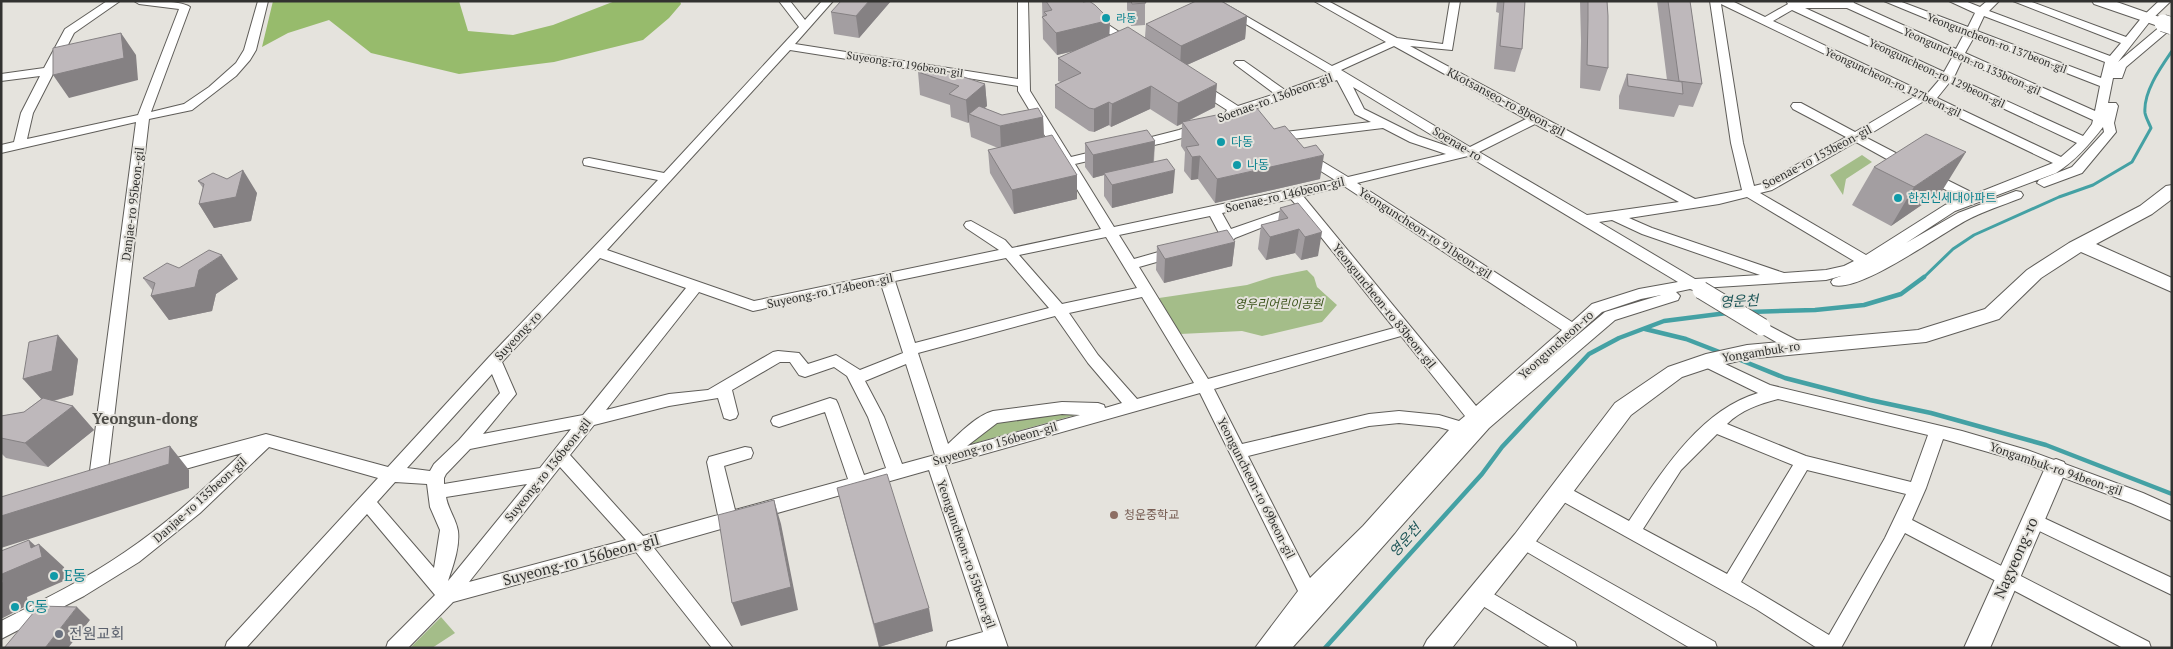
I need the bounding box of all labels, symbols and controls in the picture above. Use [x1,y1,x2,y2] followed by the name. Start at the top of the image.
[1925,10,2069,76] street label: Yeonguncheon-ro 137beon-gil
[1116,11,1136,25] place label: 라동
[1100,12,1112,24] marker: 라동
[1901,24,2043,98] street label: Yeonguncheon-ro 133beon-gil
[1866,35,2008,111] street label: Yeonguncheon-ro 129beon-gil
[1822,44,1964,120] street label: Yeonguncheon-ro 127beon-gil
[846,48,964,80] street label: Suyeong-ro 196beon-gil
[1445,64,1568,139] street label: Kkotsanseo-ro 8beon-gil
[1215,70,1335,125] street label: Soenae-ro 136beon-gil
[1759,121,1874,192] street label: Soenae-ro 153beon-gil
[1430,123,1485,164] street label: Soenae-ro
[1231,134,1253,149] place label: 다동
[1215,136,1227,148] marker: 다동
[118,146,147,262] street label: Danjae-ro 95beon-gil
[1247,157,1269,172] place label: 나동
[1231,159,1243,171] marker: 나동
[1224,173,1346,216] street label: Soenae-ro 146beon-gil
[1356,184,1495,282] street label: Yeonguncheon-ro 91beon-gil
[1908,190,1996,205] place label: 한진신세대아파트
[1892,192,1904,204] marker: 한진신세대아파트
[1329,240,1440,371] street label: Yeonguncheon-ro 83beon-gil
[765,270,895,311] street label: Suyeong-ro 174beon-gil
[1719,290,1760,311] water label: 영운천
[1235,296,1324,311] park label: 영우리어린이공원
[1515,307,1596,382] street label: Yeonguncheon-ro
[491,308,544,363] street label: Suyeong-ro
[1721,338,1801,365] street label: Yongambuk-ro
[92,408,198,428] district label: Yeongun-dong
[501,415,594,524] street label: Suyeong-ro 136beon-gil
[1214,415,1299,561] street label: Yeonguncheon-ro 69beon-gil
[931,418,1059,468] street label: Suyeong-ro 156beon-gil
[1988,439,2125,498] street label: Yongambuk-ro 94beon-gil
[150,453,250,546] street label: Danjae-ro 135beon-gil
[934,478,999,631] street label: Yeonguncheon-ro 55beon-gil
[1124,507,1179,522] place label: 청운중학교
[1108,509,1120,521] marker: 청운중학교
[1988,514,2042,601] street label: Nagyeong-ro
[1385,518,1425,560] water label: 영운천
[500,529,661,590] street label: Suyeong-ro 156beon-gil
[64,565,87,585] place label: E동
[48,570,60,582] marker: E동
[25,596,48,616] place label: C동
[9,601,21,613] marker: C동
[69,623,124,643] place label: 전원교회
[53,628,65,640] marker: 전원교회

